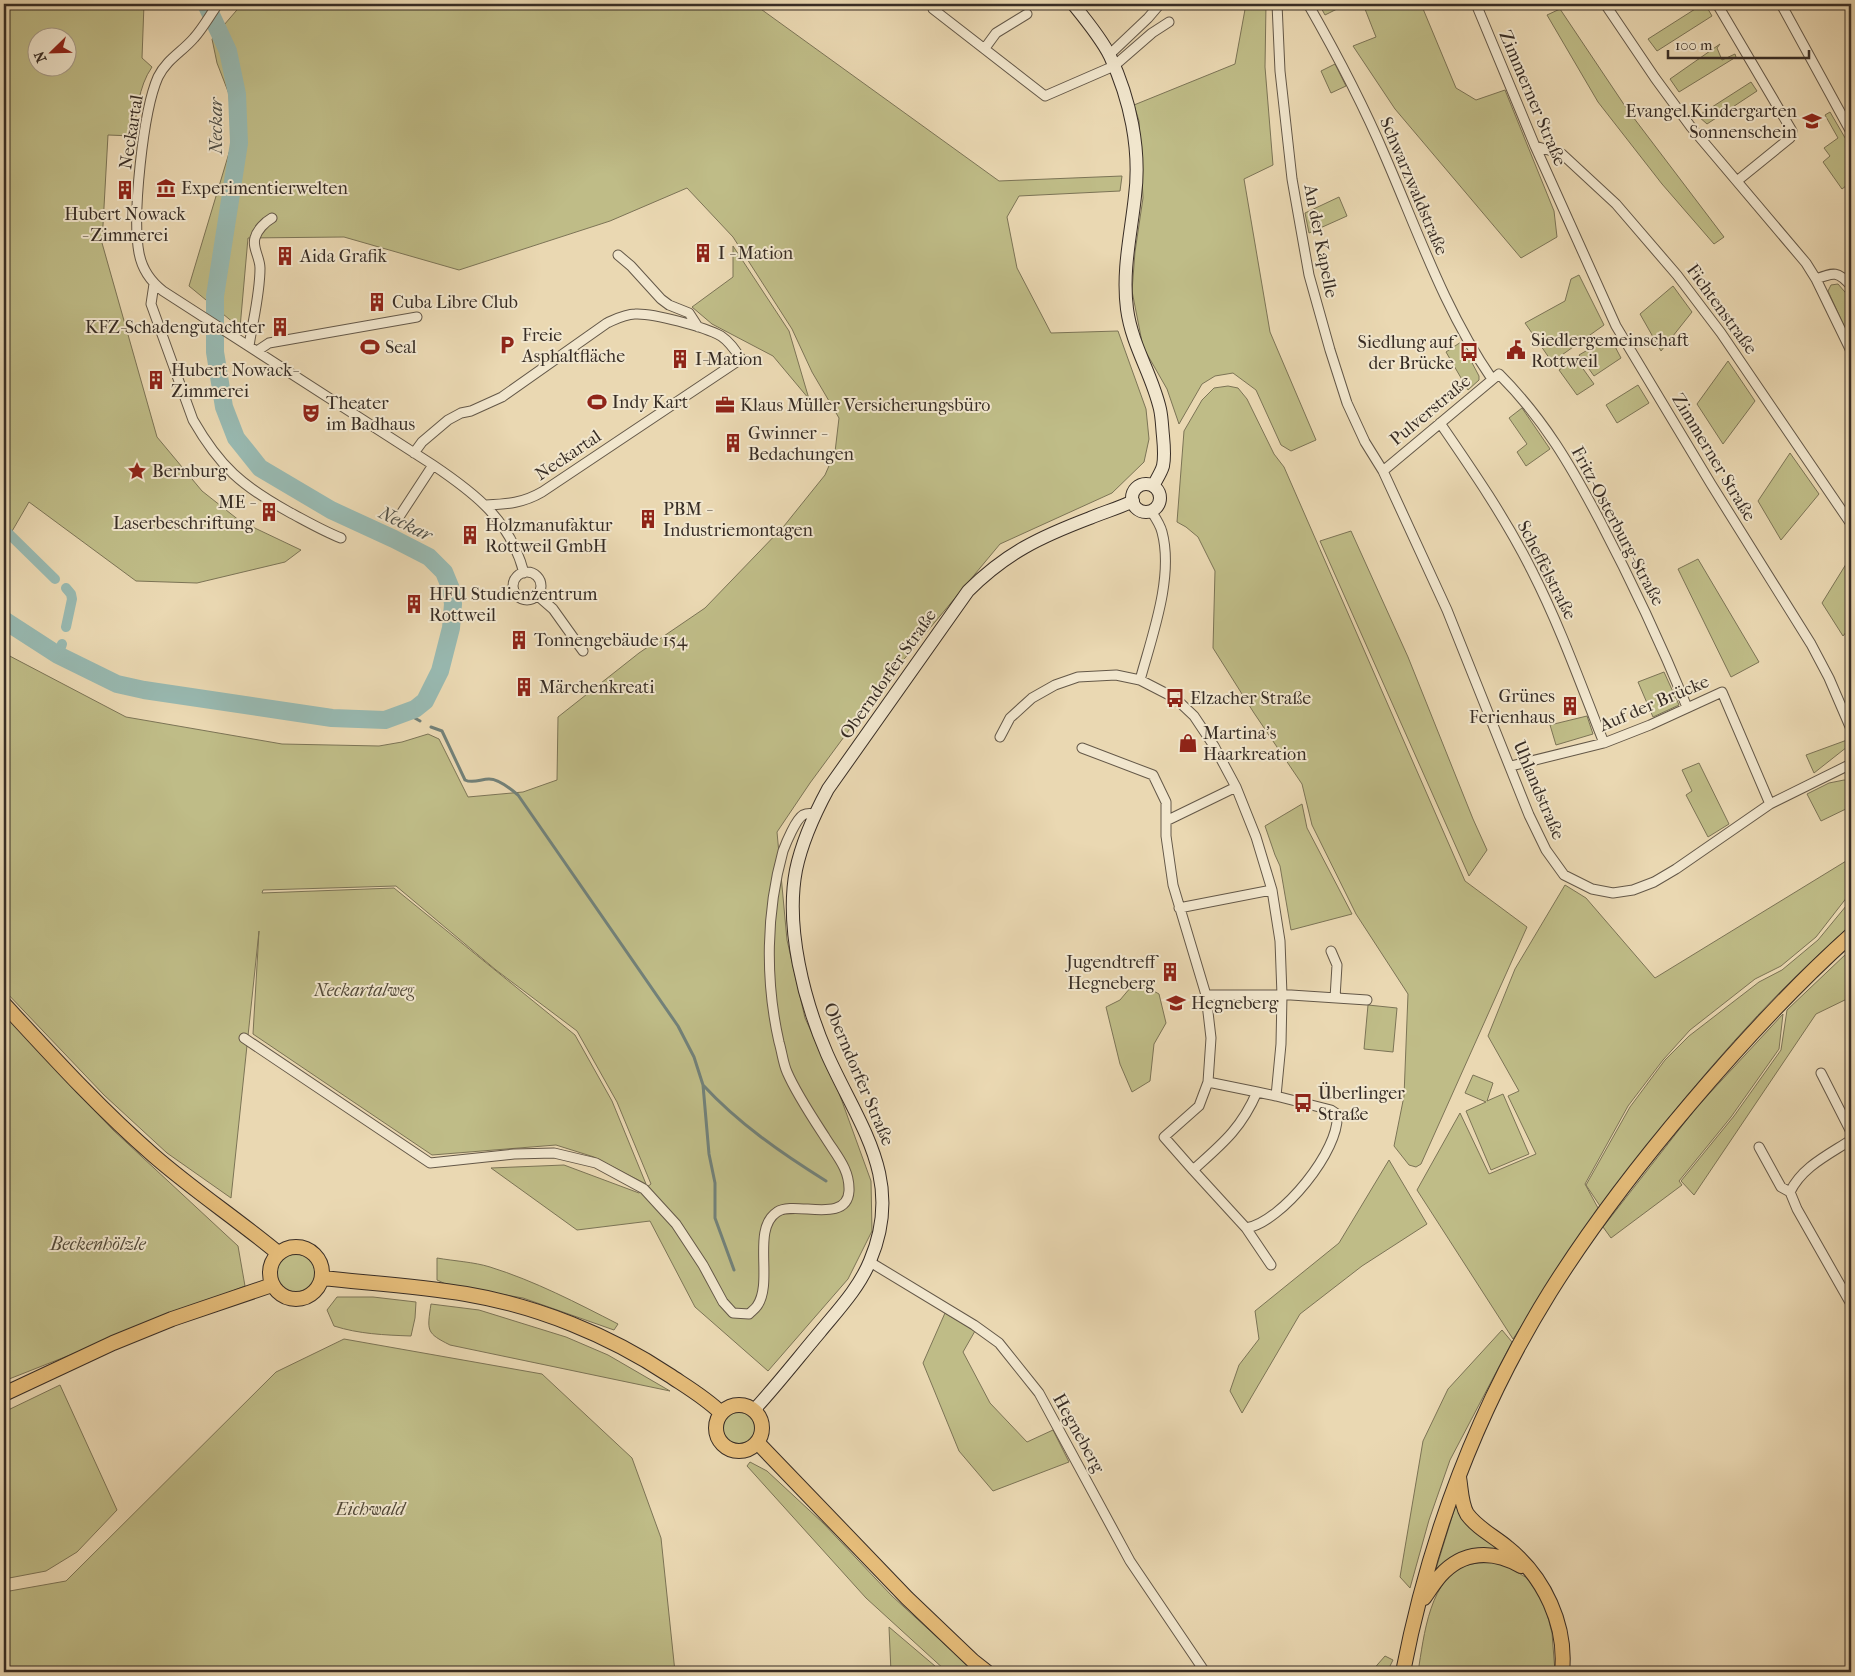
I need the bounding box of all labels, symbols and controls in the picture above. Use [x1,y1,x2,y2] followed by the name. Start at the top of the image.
[1495,27,1571,169] street label: Zimmerner Straße
[28,28,78,78] north arrow
[1668,28,1809,60] scale bar
[1675,36,1713,54] text: 100 m
[30,48,50,65] text: N
[115,93,148,171] street label: Neckartal
[205,96,227,155] water label: Neckar
[1625,101,1798,143] place label: Evangel.Kindergarten Sonnenschein
[1801,110,1823,132] school or university icon: Evangel.Kindergarten Sonnenschein
[1375,114,1452,259] street label: Schwarzwaldstraße
[155,177,177,199] museum icon: Experimentierwelten
[181,178,348,199] place label: Experimentierwelten
[114,179,136,201] building icon: Hubert Nowack - Zimmerei
[1299,182,1342,300] street label: An der Kapelle
[64,204,186,246] place label: Hubert Nowack - Zimmerei
[692,242,714,264] building icon: I - Mation
[718,243,794,264] place label: I - Mation
[274,245,296,267] building icon: Aida Grafik
[299,246,388,267] place label: Aida Grafik
[1682,260,1761,359] street label: Fichtenstraße
[366,291,388,313] building icon: Cuba Libre Club
[392,292,518,313] place label: Cuba Libre Club
[269,316,291,338] building icon: KFZ-Schadengutachter
[85,317,265,338] place label: KFZ-Schadengutachter
[521,325,625,367] place label: Freie Asphaltfläche
[1531,330,1689,372] place label: Siedlergemeinschaft Rottweil
[1358,332,1458,374] place label: Siedlung auf der Brücke
[496,334,518,356] parking icon: Freie Asphaltfläche
[359,336,381,358] sports icon: Seal
[385,337,417,358] place label: Seal
[1505,339,1527,361] public building icon: Siedlergemeinschaft Rottweil
[1458,341,1480,363] bus stop icon: Siedlung auf der Brücke
[669,348,691,370] building icon: I-Mation
[695,349,763,370] place label: I-Mation
[171,360,299,402] place label: Hubert Nowack- Zimmerei
[145,369,167,391] building icon: Hubert Nowack- Zimmerei
[1386,371,1475,450] street label: Pulverstraße
[1667,390,1760,525] street label: Zimmerner Straße
[586,391,608,413] sports icon: Indy Kart
[612,392,689,413] place label: Indy Kart
[326,393,416,435] place label: Theater im Badhaus
[714,394,736,416] office icon: Klaus Müller Versicherungsbüro
[740,395,990,416] place label: Klaus Müller Versicherungsbüro
[300,402,322,424] theatre icon: Theater im Badhaus
[748,423,855,465] place label: Gwinner - Bedachungen
[531,426,605,485] street label: Neckartal
[722,432,744,454] building icon: Gwinner - Bedachungen
[1567,443,1668,610] street label: Fritz-Osterburg-Straße
[126,460,148,482] place icon: Bernburg
[152,461,228,482] place label: Bernburg
[113,492,256,534] place label: ME - Laserbeschriftung
[663,499,814,541] place label: PBM - Industriemontagen
[258,501,280,523] building icon: ME - Laserbeschriftung
[374,501,437,547] water label: Neckar
[637,508,659,530] building icon: PBM - Industriemontagen
[485,515,613,557] place label: Holzmanufaktur Rottweil GmbH
[1513,517,1581,623] street label: Scheffelstraße
[459,524,481,546] building icon: Holzmanufaktur Rottweil GmbH
[429,584,597,626] place label: HFU Studienzentrum Rottweil
[403,593,425,615] building icon: HFU Studienzentrum Rottweil
[836,605,941,743] street label: Oberndorfer Straße
[508,629,530,651] building icon: Tonnengebäude 154
[534,630,688,651] place label: Tonnengebäude 154
[1595,671,1712,736] street label: Auf der Brücke
[513,676,535,698] building icon: Märchenkreati
[539,677,655,698] place label: Märchenkreati
[1469,686,1555,728] place label: Grünes Ferienhaus
[1164,687,1186,709] bus stop icon: Elzacher Straße
[1190,688,1311,709] place label: Elzacher Straße
[1559,695,1581,717] building icon: Grünes Ferienhaus
[1203,723,1307,765] place label: Martina's Haarkreation
[1177,732,1199,754] shop icon: Martina's Haarkreation
[1508,738,1569,843] street label: Uhlandstraße
[1064,952,1159,994] place label: Jugendtreff Hegneberg
[1159,961,1181,983] building icon: Jugendtreff Hegneberg
[313,980,415,1001] park label: Neckartalweg
[1165,992,1187,1014] school or university icon: Hegneberg
[1191,993,1279,1014] place label: Hegneberg
[819,999,898,1149] street label: Oberndorfer Straße
[1318,1082,1405,1125] place label: Überlinger Straße
[1292,1092,1314,1114] bus stop icon: Überlinger Straße
[49,1234,147,1255] park label: Beckenhölzle
[1048,1390,1109,1477] street label: Hegneberg
[334,1499,407,1520] park label: Eichwald

